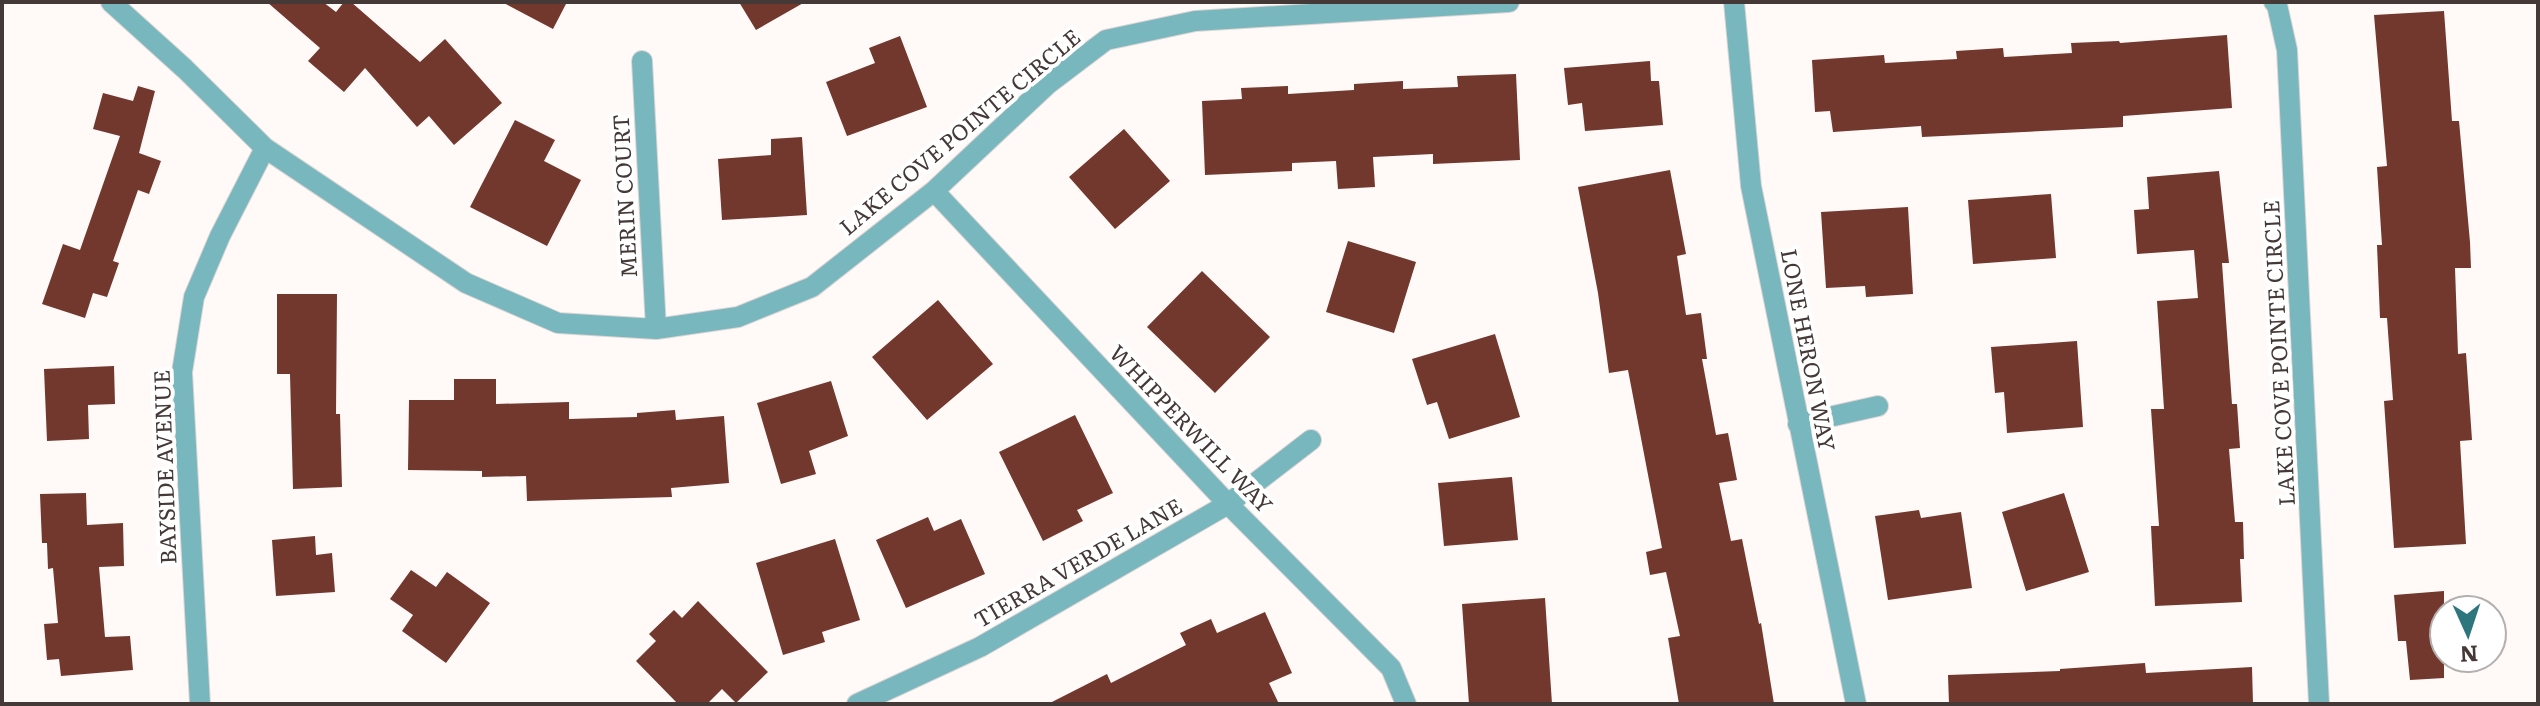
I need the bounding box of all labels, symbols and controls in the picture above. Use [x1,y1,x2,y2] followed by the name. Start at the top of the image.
[831,20,1087,242] street label: LAKE COVE POINTE CIRCLE
[603,113,644,279] street label: MERIN COURT
[2253,199,2302,507] street label: LAKE COVE POINTE CIRCLE
[1774,246,1845,454] street label: LONE HERON WAY
[1103,336,1282,520] street label: WHIPPERWILL WAY
[144,369,183,565] street label: BAYSIDE AVENUE
[967,488,1188,635] street label: TIERRA VERDE LANE
[2428,594,2508,674] north arrow
[2459,639,2479,672] text: N

